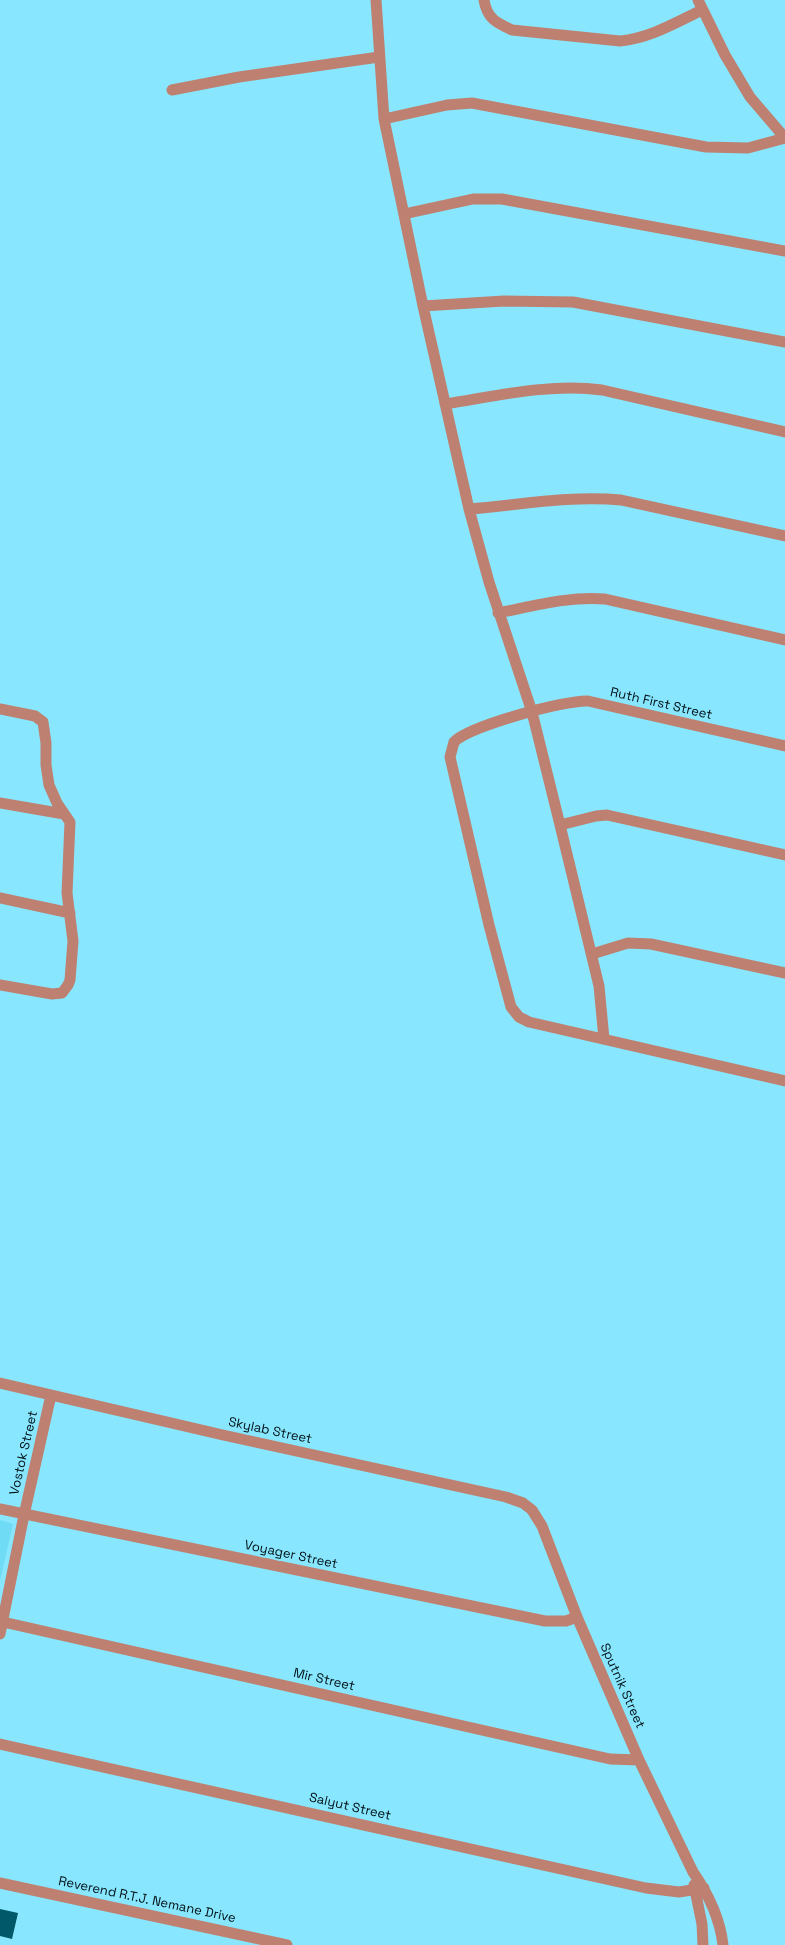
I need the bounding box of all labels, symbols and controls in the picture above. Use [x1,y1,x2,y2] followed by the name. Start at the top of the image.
[608,685,714,723] street label: Ruth First Street
[7,1409,41,1497] street label: Vostok Street
[227,1415,313,1447] street label: Skylab Street
[243,1538,339,1572] street label: Voyager Street
[596,1641,648,1731] street label: Sputnik Street
[292,1665,356,1695] street label: Mir Street
[308,1790,392,1824] street label: Salyut Street
[57,1874,237,1926] street label: Reverend R.T.J. Nemane Drive

